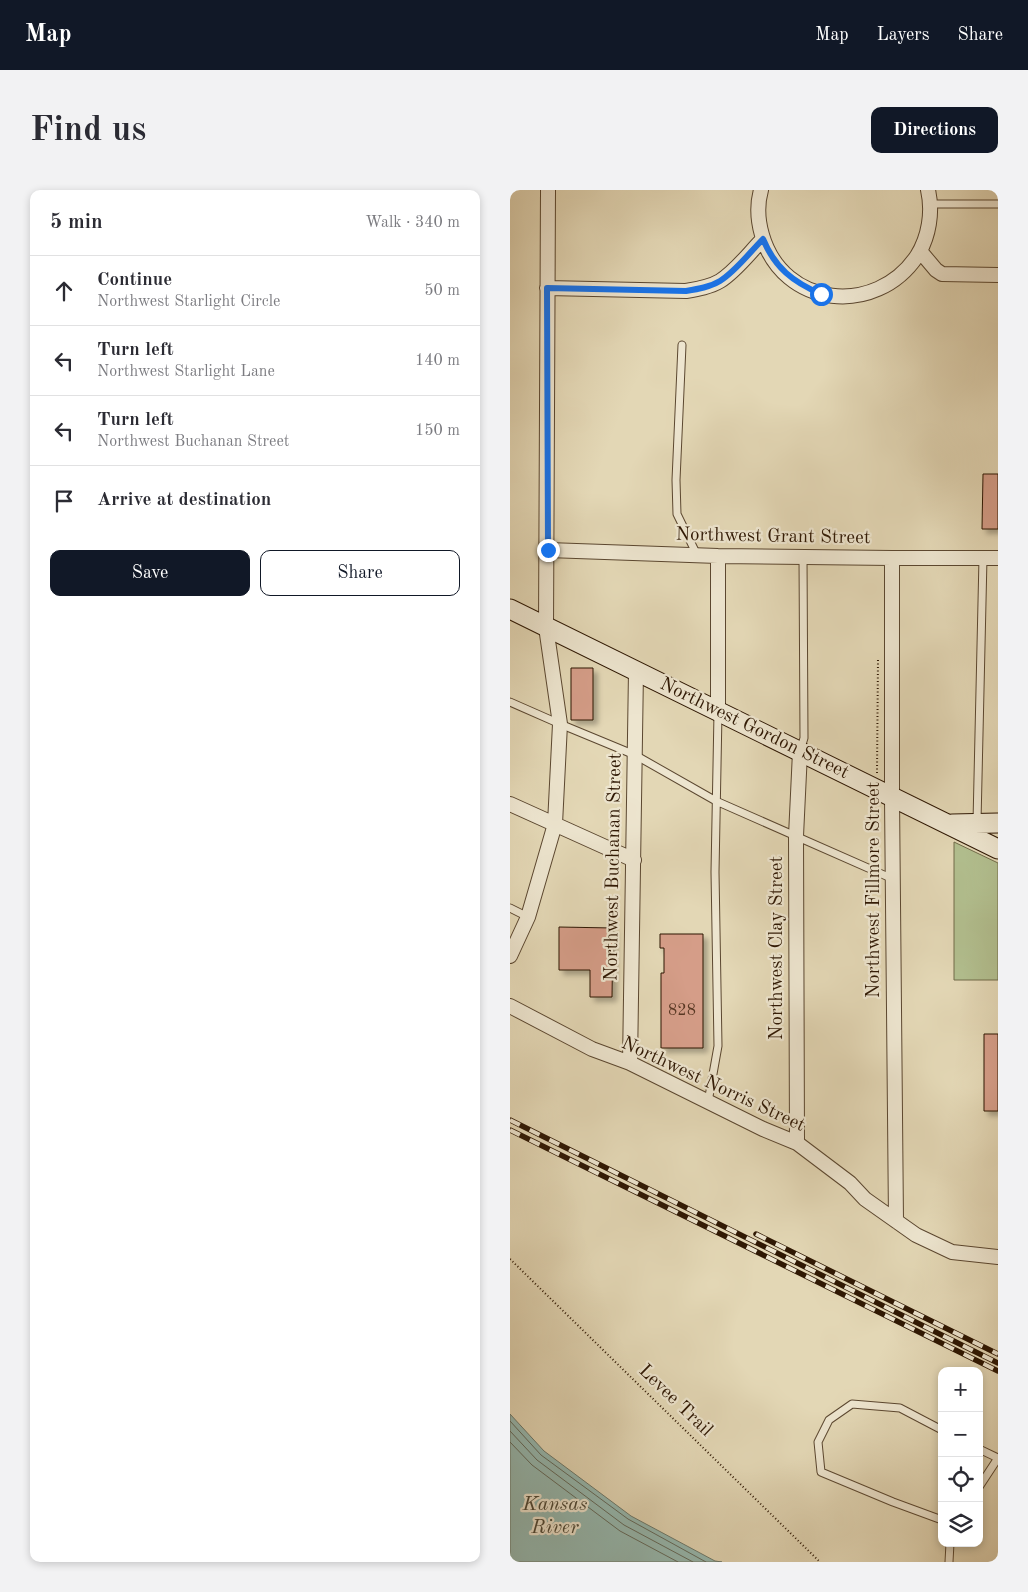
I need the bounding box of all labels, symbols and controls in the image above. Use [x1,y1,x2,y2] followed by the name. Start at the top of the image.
[25,23,72,47] text: Map
[815,26,849,44] text: Map
[877,26,929,44] text: Layers
[957,26,1003,44] text: Share
[871,107,998,153] button: Directions
[30,113,146,148] text: Find us
[50,212,103,233] text: 5 min
[365,215,460,231] text: Walk · 340 m
[97,271,172,290] text: Continue
[50,277,78,305] icon: ahead
[424,283,460,299] text: 50 m
[810,283,833,306] route start
[97,294,280,310] text: Northwest Starlight Circle
[97,341,174,360] text: Turn left
[50,347,78,375] icon: left
[415,353,460,369] text: 140 m
[97,364,275,380] text: Northwest Starlight Lane
[97,411,174,430] text: Turn left
[50,417,78,445] icon: left
[415,423,460,439] text: 150 m
[97,434,289,450] text: Northwest Buchanan Street
[50,487,78,515] icon: arrive
[97,491,271,510] text: Arrive at destination
[675,526,871,548] street label: Northwest Grant Street
[537,539,560,562] route end
[50,550,250,596] button: Save
[260,550,460,596] button: Share
[656,675,852,783] street label: Northwest Gordon Street
[603,753,625,981] street label: Northwest Buchanan Street
[865,782,884,998] street label: Northwest Fillmore Street
[768,856,787,1040] street label: Northwest Clay Street
[668,1003,696,1019] house number: 828
[618,1034,808,1136] street label: Northwest Norris Street
[634,1361,716,1441] street label: Levee Trail
[938,1367,983,1547] map controls
[938,1367,983,1412] button: +
[938,1412,983,1457] button: −
[938,1457,983,1502] button: locate
[522,1495,587,1538] water label: Kansas River
[938,1502,983,1547] button: layers

